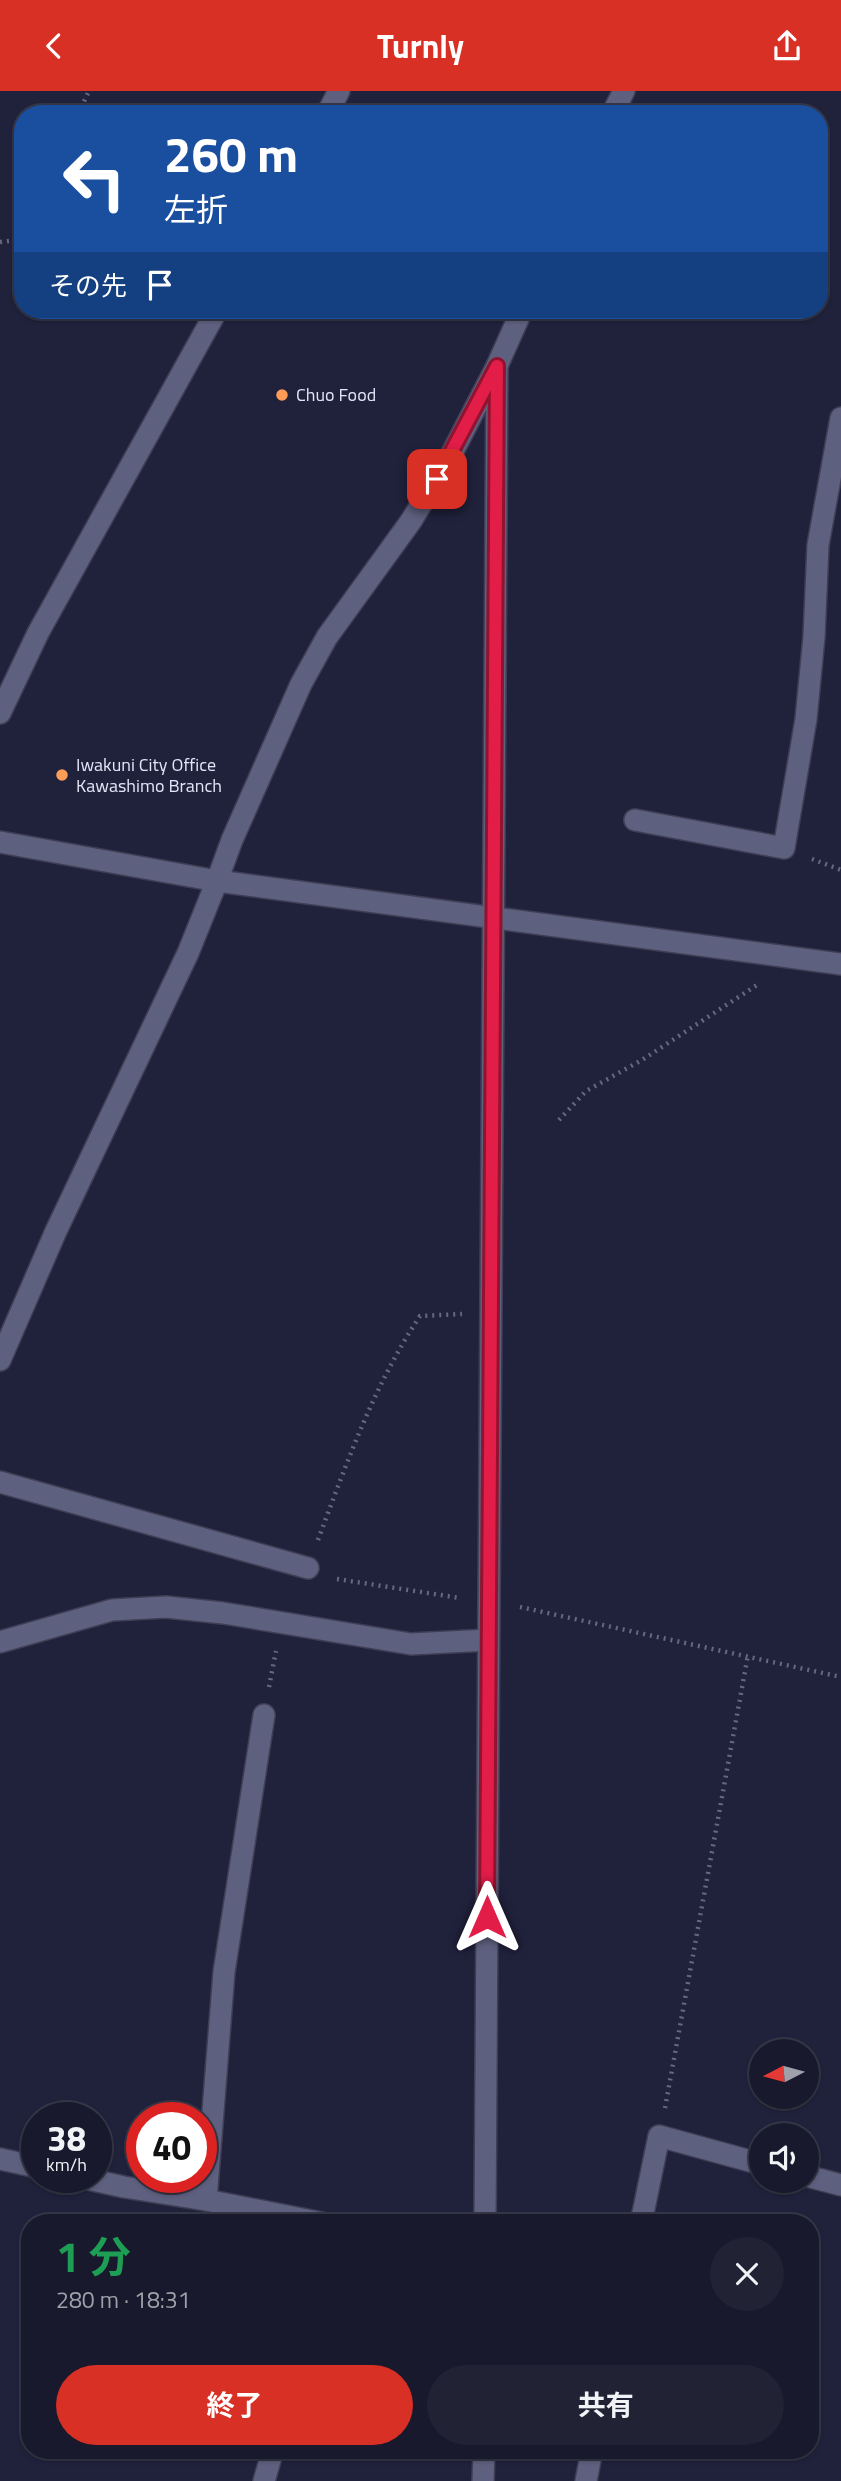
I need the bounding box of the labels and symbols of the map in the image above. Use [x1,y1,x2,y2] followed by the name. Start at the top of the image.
[296,381,376,408] place label: Chuo Food
[274,387,290,403] marker: Chuo Food
[407,449,467,509] pin
[76,751,222,799] place label: Iwakuni City Office Kawashimo Branch
[54,767,70,783] marker: Iwakuni City Office Kawashimo Branch
[450,1880,524,1954] position arrow
[749,2039,819,2109] north arrow
[126,2102,217,2193] speed limit sign: 40

